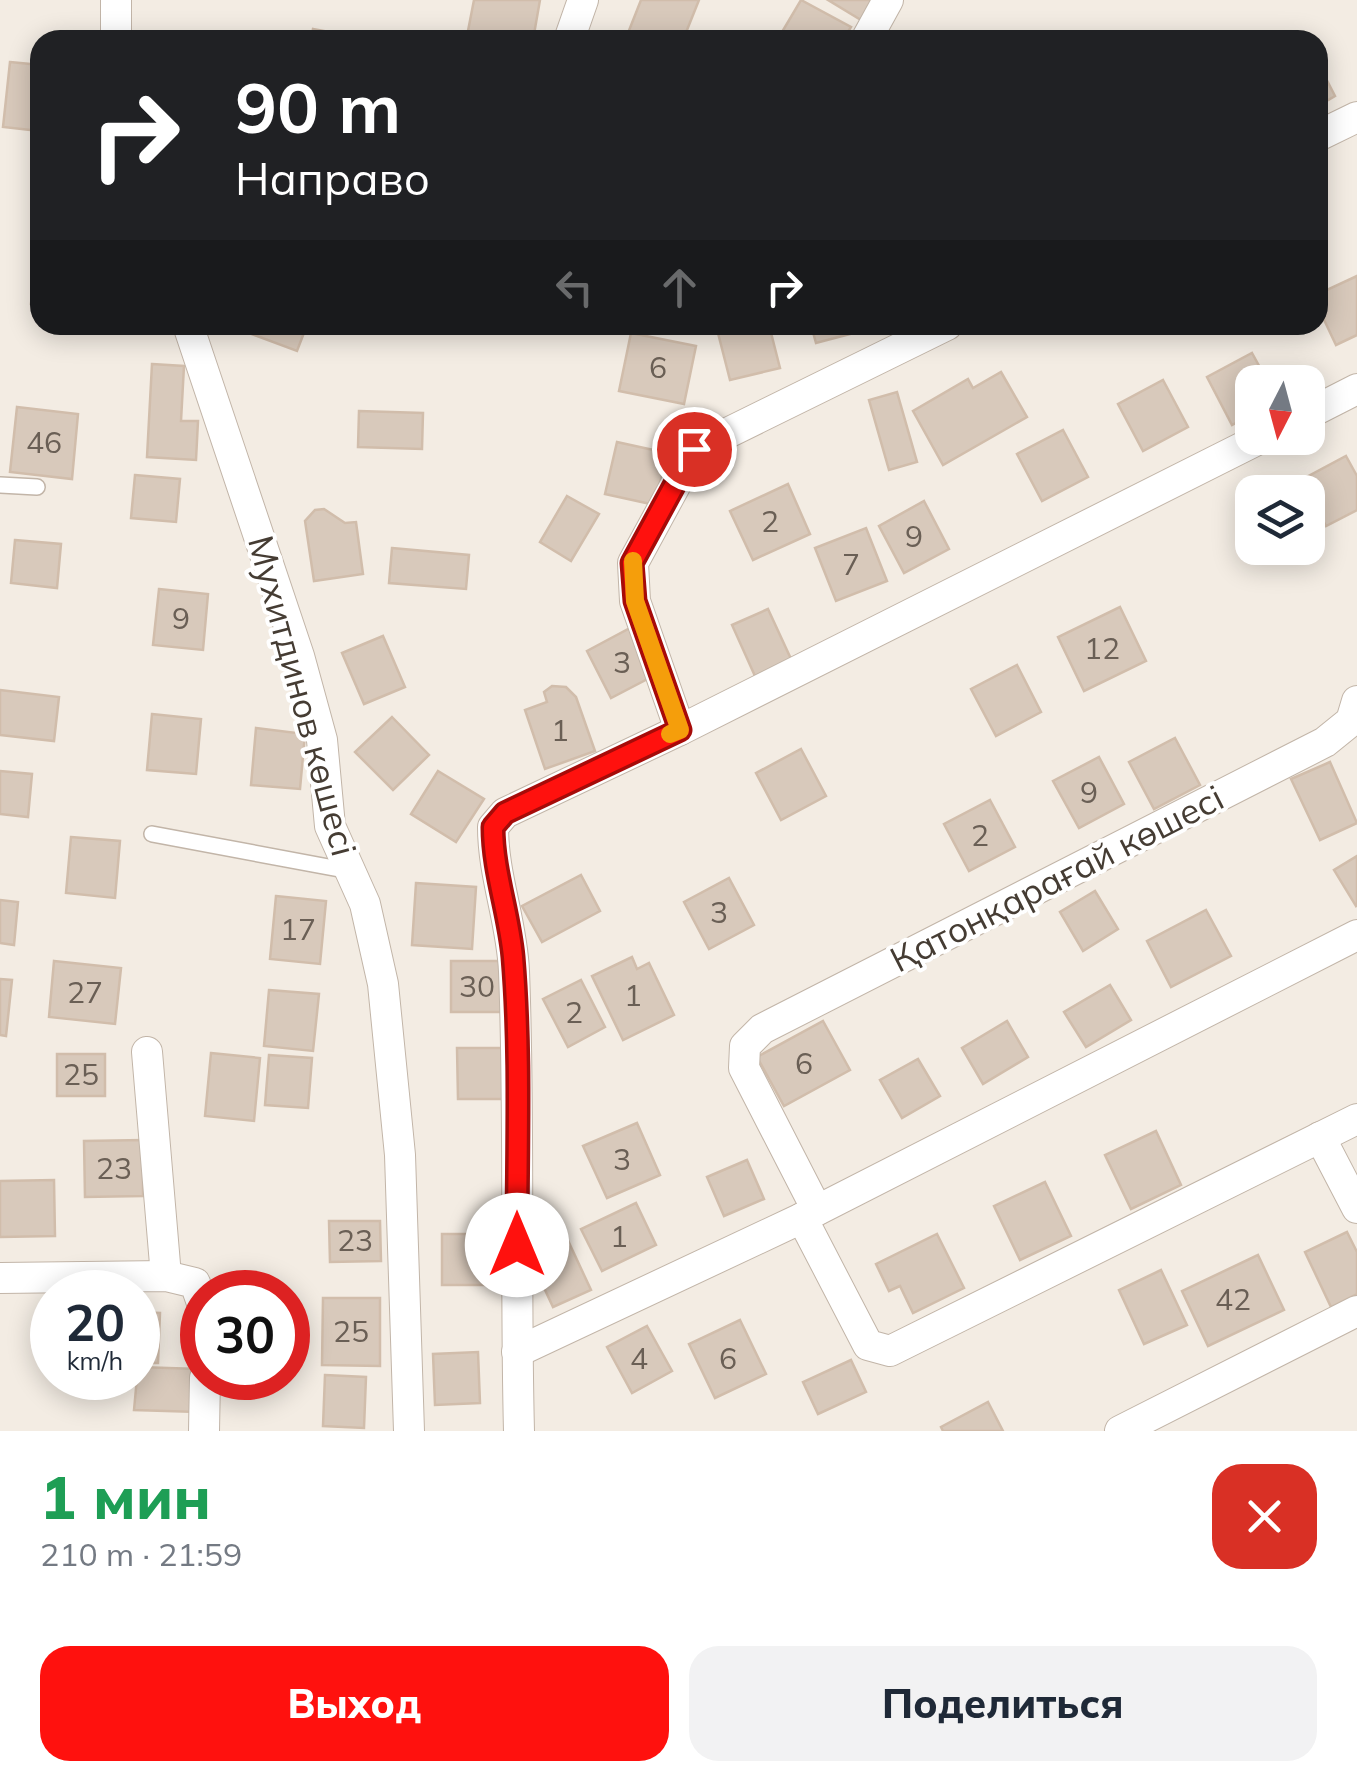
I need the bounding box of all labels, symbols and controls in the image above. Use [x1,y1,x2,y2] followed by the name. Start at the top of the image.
[235,63,401,151] text: 90 m
[70,70,200,200] icon: right
[235,150,430,206] text: Направо
[547,260,602,315] icon: left
[652,260,707,315] icon: ahead
[757,260,812,315] icon: right
[649,348,667,386] house number: 6
[1235,365,1325,455] north arrow
[1235,365,1325,565] map controls
[652,407,737,492] pin
[667,422,722,477] icon: arrive
[26,423,62,461] house number: 46
[1235,475,1325,565] button: layers
[761,502,779,540] house number: 2
[905,517,923,555] house number: 9
[239,531,367,861] street label: Мухитдинов көшесі
[842,545,860,583] house number: 7
[172,599,190,637] house number: 9
[1084,629,1120,667] house number: 12
[613,643,631,681] house number: 3
[551,711,569,749] house number: 1
[1080,773,1098,811] house number: 9
[883,775,1230,981] street label: Қатонқарағай көшесі
[971,816,989,854] house number: 2
[710,893,728,931] house number: 3
[280,910,316,948] house number: 17
[459,967,495,1005] house number: 30
[67,973,103,1011] house number: 27
[624,976,642,1014] house number: 1
[565,993,583,1031] house number: 2
[795,1044,813,1082] house number: 6
[63,1055,99,1093] house number: 25
[613,1140,631,1178] house number: 3
[96,1149,132,1187] house number: 23
[465,1193,569,1297] position arrow
[610,1217,628,1255] house number: 1
[337,1221,373,1259] house number: 23
[180,1270,310,1400] speed limit sign: 30
[1215,1280,1251,1318] house number: 42
[65,1291,125,1354] text: 20
[333,1312,369,1350] house number: 25
[630,1339,648,1377] house number: 4
[719,1339,737,1377] house number: 6
[67,1345,123,1376] text: km/h
[40,1459,211,1534] text: 1 мин
[1212,1464,1317,1569] button: close
[40,1534,242,1574] text: 210 m · 21:59
[40,1646,669,1761] button: Выход
[689,1646,1317,1761] button: Поделиться

